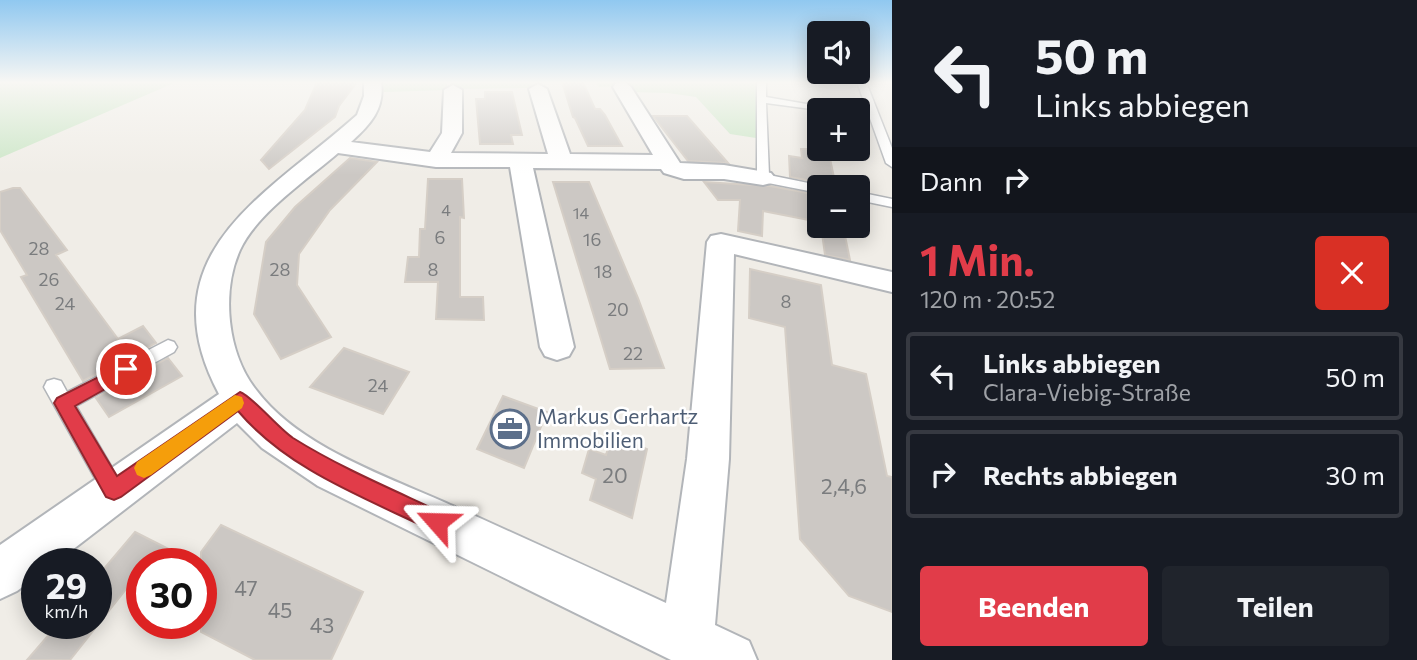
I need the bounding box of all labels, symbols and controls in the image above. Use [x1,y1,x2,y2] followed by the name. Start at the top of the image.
[807,21,870,238] map controls
[807,21,870,84] button: sound
[1035,24,1148,84] text: 50 m
[920,28,1011,119] icon: left
[1035,84,1250,124] text: Links abbiegen
[807,98,870,161] button: +
[997,161,1035,199] icon: right
[920,165,983,196] text: Dann
[807,175,870,238] button: −
[441,200,451,219] house number: 4
[573,203,590,222] house number: 14
[435,226,445,248] house number: 6
[583,228,601,250] house number: 16
[920,233,1035,285] text: 1 Min.
[1315,236,1389,310] button: close
[29,237,50,259] house number: 28
[270,258,291,280] house number: 28
[428,258,439,280] house number: 8
[594,260,612,282] house number: 18
[39,268,59,290] house number: 26
[920,285,1055,313] text: 120 m · 20:52
[781,290,792,312] house number: 8
[55,292,75,314] house number: 24
[607,298,629,320] house number: 20
[96,339,156,399] pin
[623,342,643,364] house number: 22
[983,347,1161,378] text: Links abbiegen
[107,350,145,388] icon: arrive
[924,357,962,395] icon: left
[1325,361,1385,392] text: 50 m
[368,374,388,396] house number: 24
[983,378,1191,406] text: Clara-Viebig-Straße
[537,403,698,452] place label: Markus Gerhartz Immobilien
[489,408,531,450] office icon: Markus Gerhartz Immobilien
[924,455,962,493] icon: right
[983,459,1178,490] text: Rechts abbiegen
[1326,459,1385,490] text: 30 m
[602,462,628,487] house number: 20
[821,473,867,498] house number: 2,4,6
[400,485,474,559] position arrow
[126,548,217,639] speed limit sign: 30
[46,563,87,606] text: 29
[920,566,1148,646] button: Beenden
[1162,566,1389,646] button: Teilen
[234,575,258,600] house number: 47
[268,597,292,622] house number: 45
[45,600,88,622] text: km/h
[310,612,334,637] house number: 43

